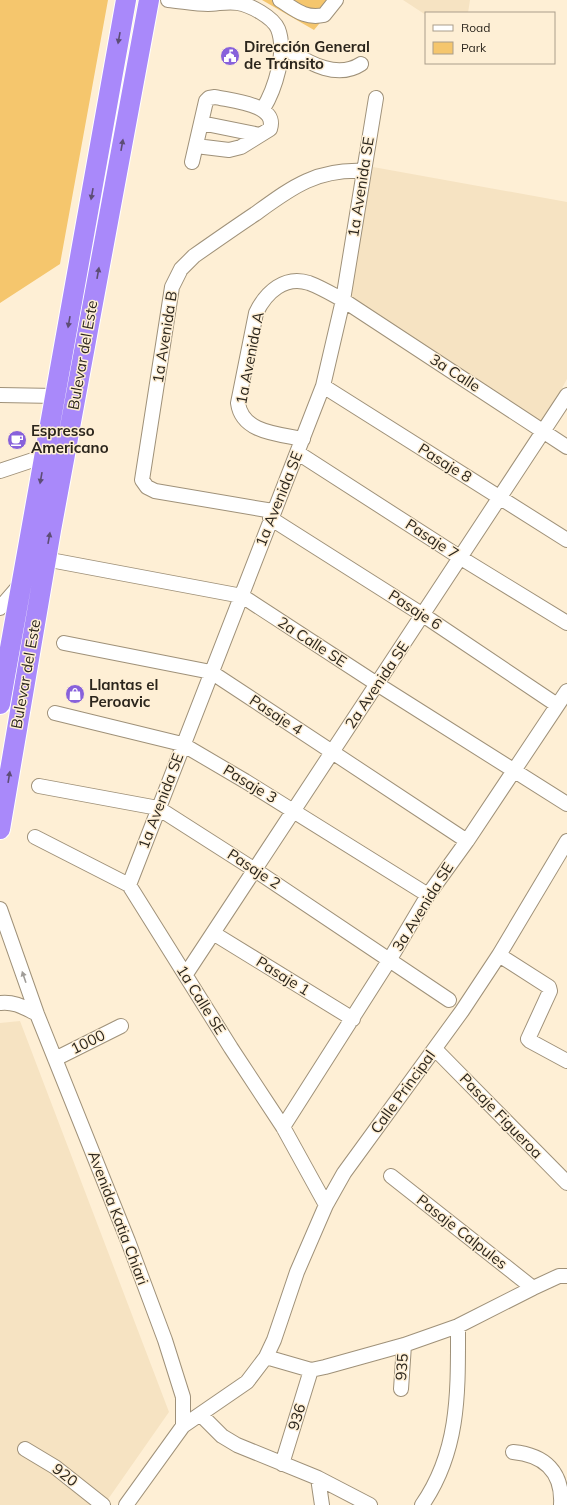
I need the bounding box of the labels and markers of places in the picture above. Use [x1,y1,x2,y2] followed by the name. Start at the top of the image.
[244,37,370,73] place label: Dirección General de Tránsito
[219,45,241,67] public building icon: Dirección General de Tránsito
[31,421,109,457] place label: Espresso Americano
[6,429,28,451] cafe icon: Espresso Americano
[89,675,158,711] place label: Llantas el Peroavic
[64,683,86,705] shop icon: Llantas el Peroavic

